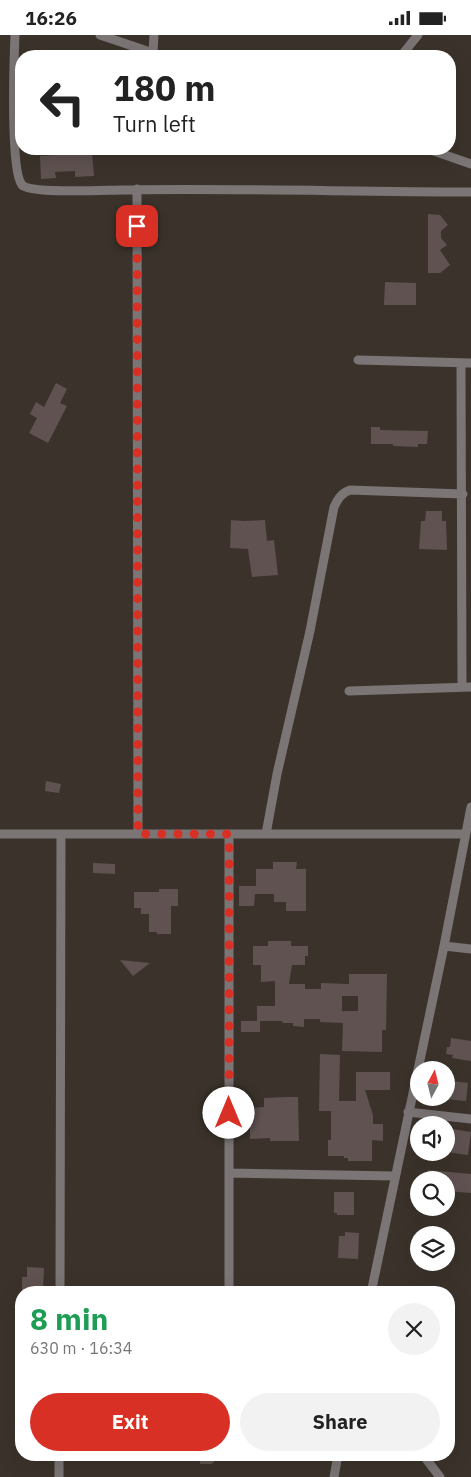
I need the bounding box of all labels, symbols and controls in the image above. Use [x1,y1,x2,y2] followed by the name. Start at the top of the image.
[25,6,77,30] text: 16:26
[113,65,216,111] text: 180 m
[30,70,95,135] icon: left
[113,109,196,138] text: Turn left
[116,205,158,247] pin
[123,212,151,240] icon: arrive
[410,1061,455,1106] north arrow
[410,1061,455,1271] map controls
[202,1086,254,1138] position arrow
[410,1116,455,1161] button: sound
[410,1171,455,1216] button: search
[410,1226,455,1271] button: layers
[30,1299,108,1338] text: 8 min
[388,1303,440,1355] button: close
[30,1338,132,1358] text: 630 m · 16:34
[30,1393,230,1451] button: Exit
[240,1393,440,1451] button: Share

